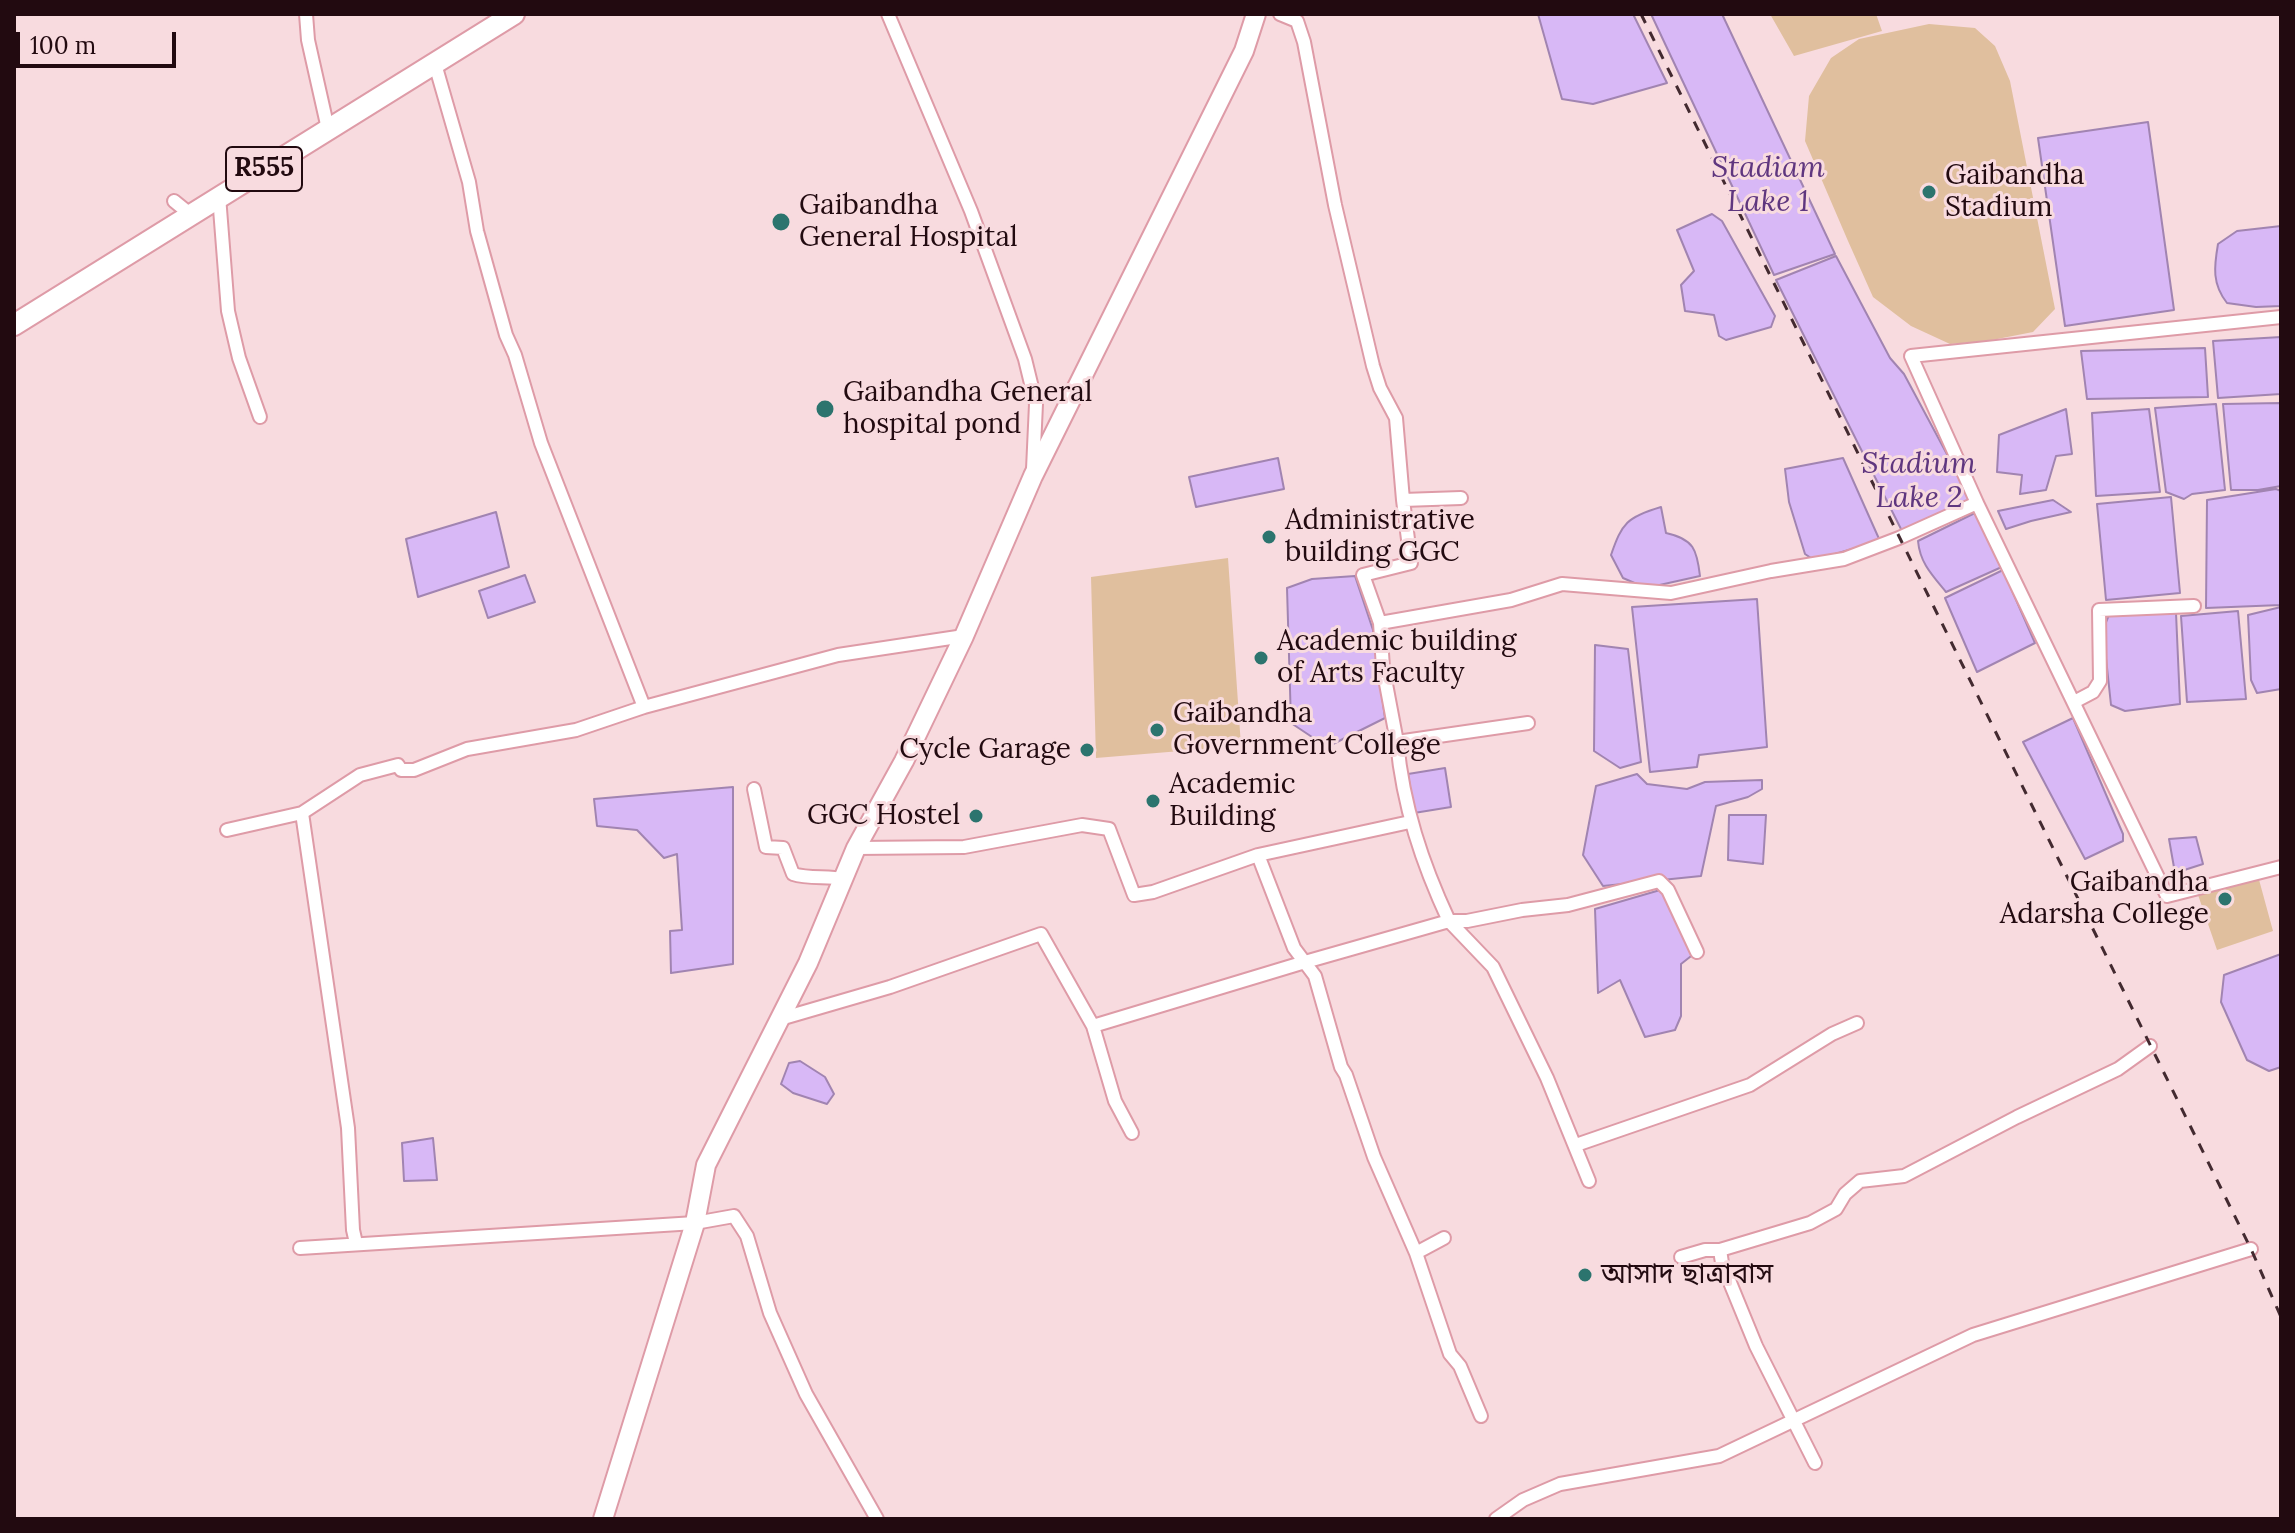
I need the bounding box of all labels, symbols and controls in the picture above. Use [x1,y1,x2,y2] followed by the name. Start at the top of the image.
[20,16,180,66] scale bar
[30,30,96,61] text: 100 m
[226,147,302,191] road number: R555
[1711,150,1825,220] water label: Stadiam Lake 1
[1945,159,2084,225] place label: Gaibandha Stadium
[1920,183,1938,201] marker: Gaibandha Stadium
[799,189,1018,255] place label: Gaibandha General Hospital
[770,211,792,233] marker: Gaibandha General Hospital
[843,376,1092,442] place label: Gaibandha General hospital pond
[814,398,836,420] marker: Gaibandha General hospital pond
[1862,446,1976,516] water label: Stadium Lake 2
[1285,504,1475,570] place label: Administrative building GGC
[1260,528,1278,546] marker: Administrative building GGC
[1277,625,1516,691] place label: Academic building of Arts Faculty
[1252,649,1270,667] marker: Academic building of Arts Faculty
[1173,697,1441,763] place label: Gaibandha Government College
[1148,721,1166,739] marker: Gaibandha Government College
[899,733,1071,767] place label: Cycle Garage
[1078,741,1096,759] marker: Cycle Garage
[1169,768,1296,834] place label: Academic Building
[1144,792,1162,810] marker: Academic Building
[807,799,960,833] place label: GGC Hostel
[967,807,985,825] marker: GGC Hostel
[2000,866,2209,932] place label: Gaibandha Adarsha College
[2216,890,2234,908] marker: Gaibandha Adarsha College
[1601,1258,1773,1292] place label: আসাদ ছাত্রাবাস
[1576,1266,1594,1284] marker: আসাদ ছাত্রাবাস

